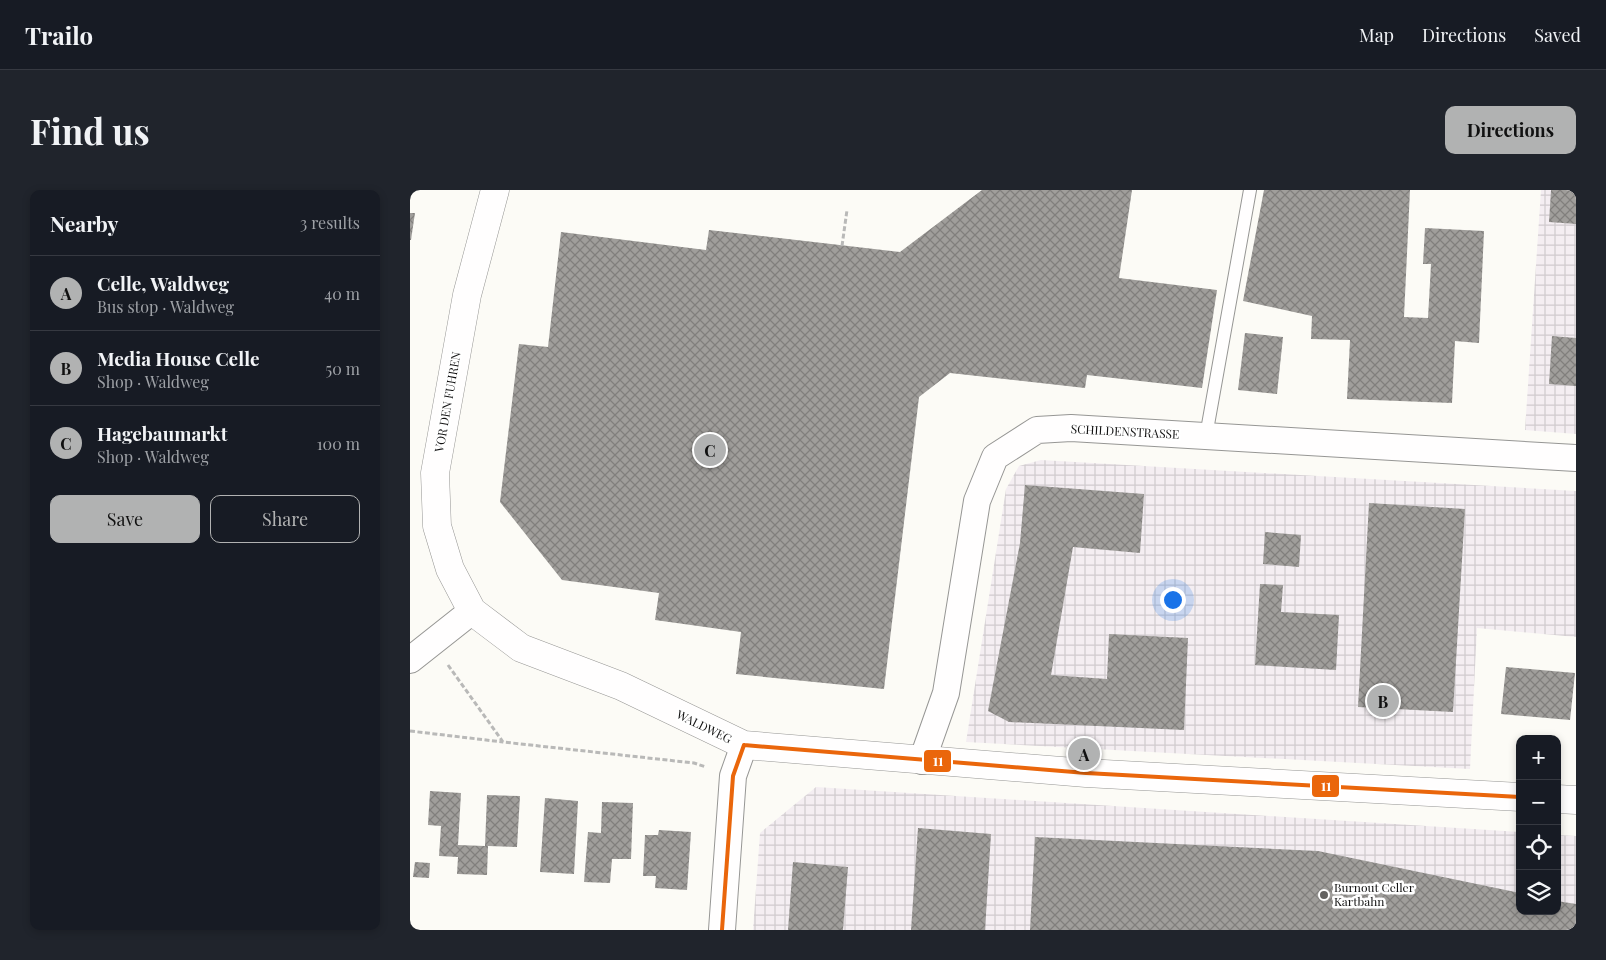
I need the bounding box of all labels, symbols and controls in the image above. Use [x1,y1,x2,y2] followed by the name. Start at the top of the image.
[25,19,93,51] text: Trailo
[1359,23,1394,47] text: Map
[1422,23,1506,47] text: Directions
[1534,23,1581,47] text: Saved
[1445,106,1576,154] button: Directions
[30,107,150,154] text: Find us
[50,209,119,237] text: Nearby
[300,212,360,233] text: 3 results
[97,270,229,296] text: Celle, Waldweg
[61,283,71,304] text: A
[324,283,360,304] text: 40 m
[97,296,234,317] text: Bus stop · Waldweg
[97,345,260,371] text: Media House Celle
[430,350,464,454] street label: VOR DEN FUHREN
[61,358,71,379] text: B
[326,358,360,379] text: 50 m
[97,371,209,392] text: Shop · Waldweg
[97,420,227,446] text: Hagebaumarkt
[1070,420,1180,442] street label: SCHILDENSTRASSE
[694,431,726,469] pin: C
[60,433,72,454] text: C
[317,433,360,454] text: 100 m
[97,446,209,467] text: Shop · Waldweg
[50,495,200,543] button: Save
[210,495,360,543] button: Share
[1160,587,1186,613] your location
[1367,682,1399,720] pin: B
[673,705,735,747] street label: WALDWEG
[1068,735,1100,773] pin: A
[1516,735,1561,915] map controls
[1516,735,1561,780] button: +
[923,749,952,773] line badge: 11
[933,751,943,770] text: 11
[1311,774,1340,798] line badge: 11
[1321,776,1331,795] text: 11
[1516,780,1561,825] button: −
[1516,825,1561,870] button: locate
[1516,870,1561,915] button: layers
[1334,879,1415,909] place label: Burnout Celler Kartbahn
[1318,889,1330,901] marker: Burnout Celler Kartbahn

